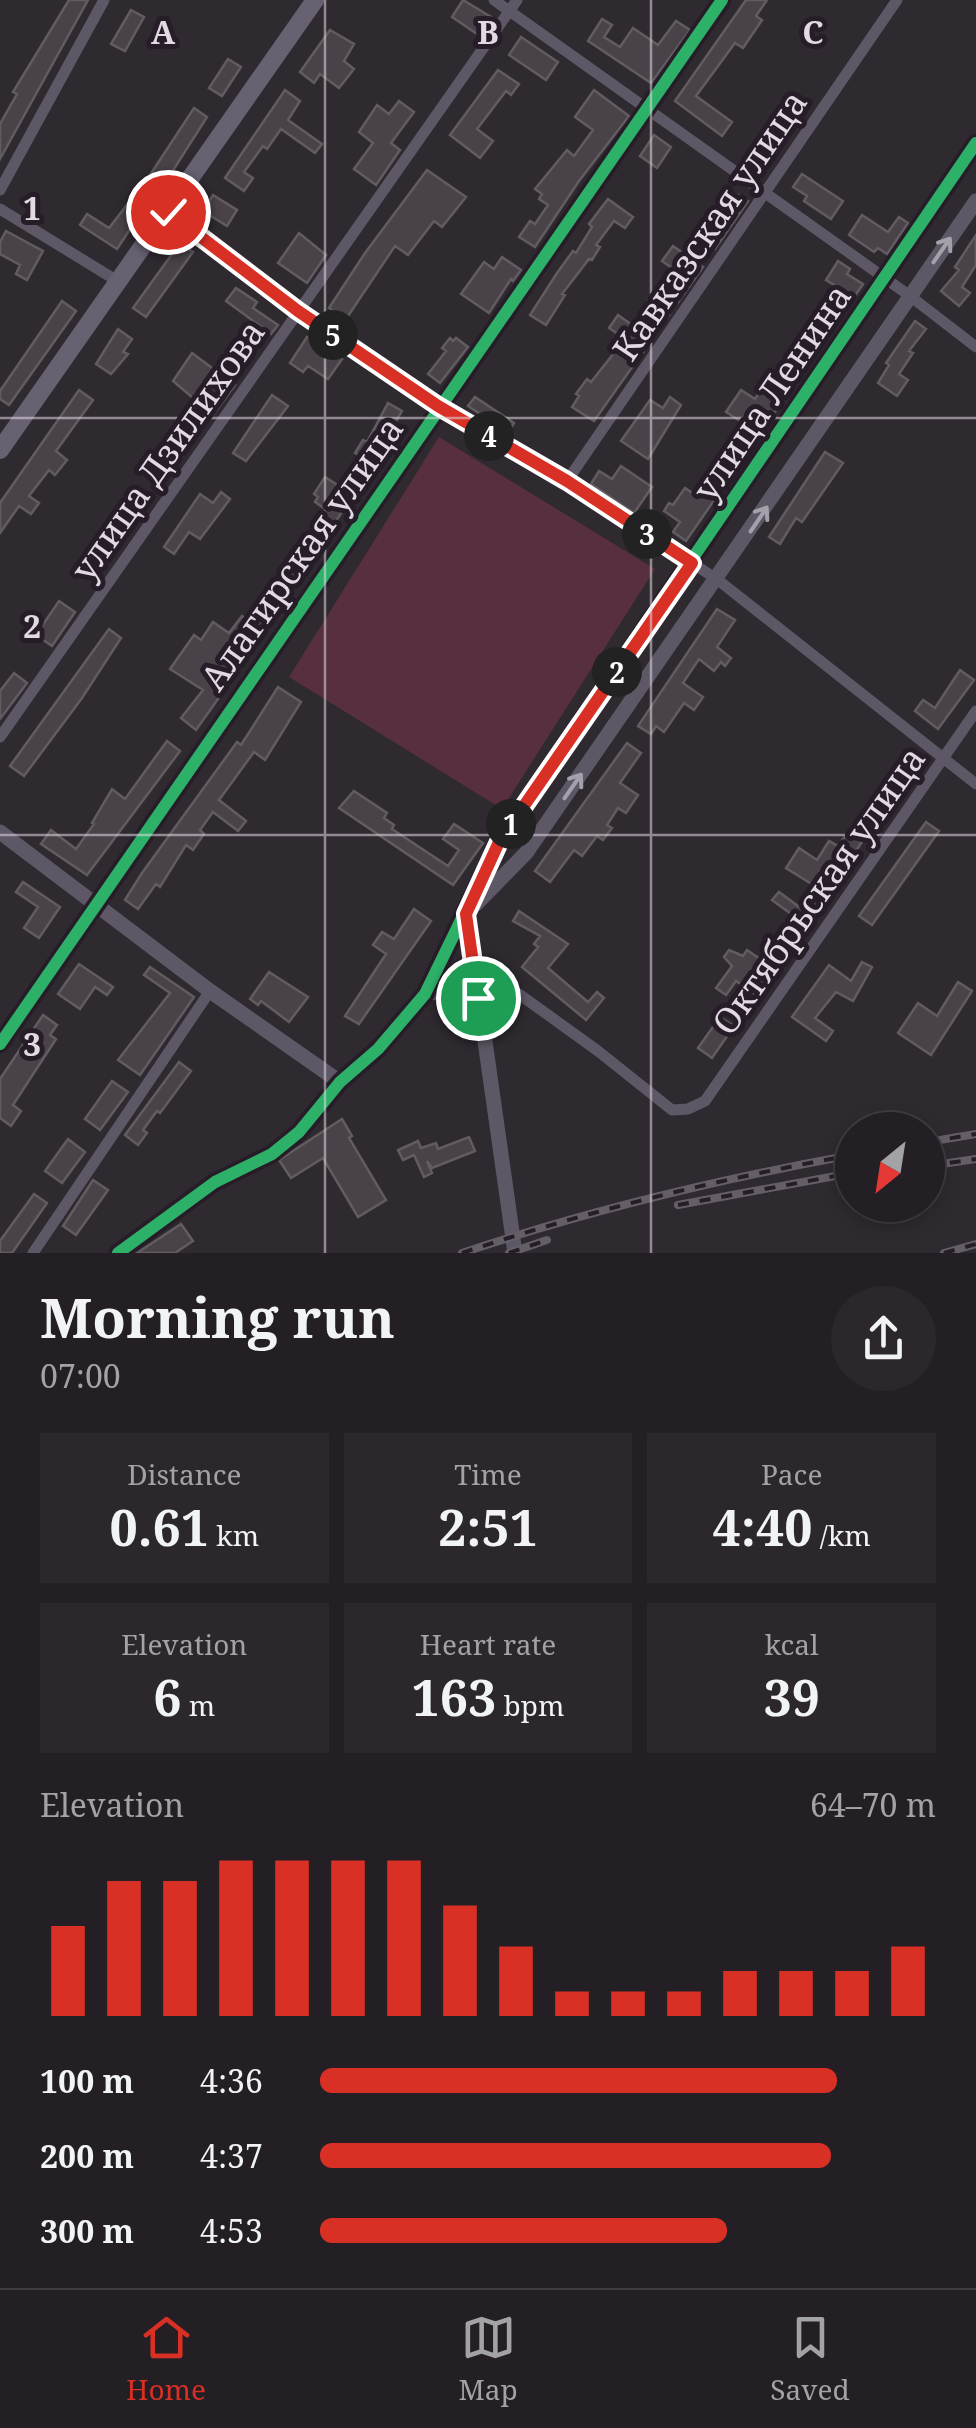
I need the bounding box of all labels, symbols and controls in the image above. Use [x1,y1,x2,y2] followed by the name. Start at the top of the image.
[151,10,176,53] text: A
[477,10,499,53] text: B
[802,10,824,53] text: C
[601,81,817,369] street label: Кавказская улица
[126,170,211,255] pin
[141,185,196,240] icon: check
[23,186,41,229] text: 1
[931,237,952,264] one-way arrow
[681,274,861,510] street label: улица Ленина
[59,310,275,590] street label: улица Дзилихова
[308,310,358,360] pin: 5
[325,316,341,354] text: 5
[189,407,413,699] street label: Алагирская улица
[464,411,514,461] pin: 4
[481,417,497,455] text: 4
[748,505,769,533] one-way arrow
[622,509,672,559] pin: 3
[639,515,655,553] text: 3
[23,604,41,647] text: 2
[592,647,642,697] pin: 2
[609,653,625,691] text: 2
[701,737,935,1043] street label: Октябрьская улица
[562,772,583,800] one-way arrow
[486,799,536,849] pin: 1
[503,805,519,843] text: 1
[436,956,521,1041] pin
[451,971,506,1026] icon: arrive
[23,1022,41,1065] text: 3
[835,1112,945,1222] north arrow
[835,1112,945,1222] map controls
[40,1279,395,1354] text: Morning run
[831,1286,936,1391] button: share
[40,1354,121,1397] text: 07:00
[127,1455,242,1493] text: Distance
[454,1455,522,1493] text: Time
[761,1455,822,1493] text: Pace
[110,1493,209,1561] text: 0.61
[438,1493,538,1561] text: 2:51
[713,1493,813,1561] text: 4:40
[209,1516,259,1554] text: km
[813,1516,871,1554] text: /km
[121,1625,247,1663] text: Elevation
[420,1625,556,1663] text: Heart rate
[765,1625,819,1663] text: kcal
[153,1663,182,1731] text: 6
[412,1663,496,1731] text: 163
[763,1663,820,1731] text: 39
[182,1686,215,1724] text: m
[496,1686,564,1724] text: bpm
[40,1783,184,1826] text: Elevation
[810,1783,936,1826] text: 64–70 m
[40,2059,134,2102] text: 100 m
[200,2059,263,2102] text: 4:36
[40,2134,134,2177] text: 200 m
[200,2134,263,2177] text: 4:37
[40,2209,134,2252] text: 300 m
[200,2209,263,2252] text: 4:53
[126,2310,206,2408] tab: Home
[459,2310,518,2408] tab: Map
[770,2310,850,2408] tab: Saved

